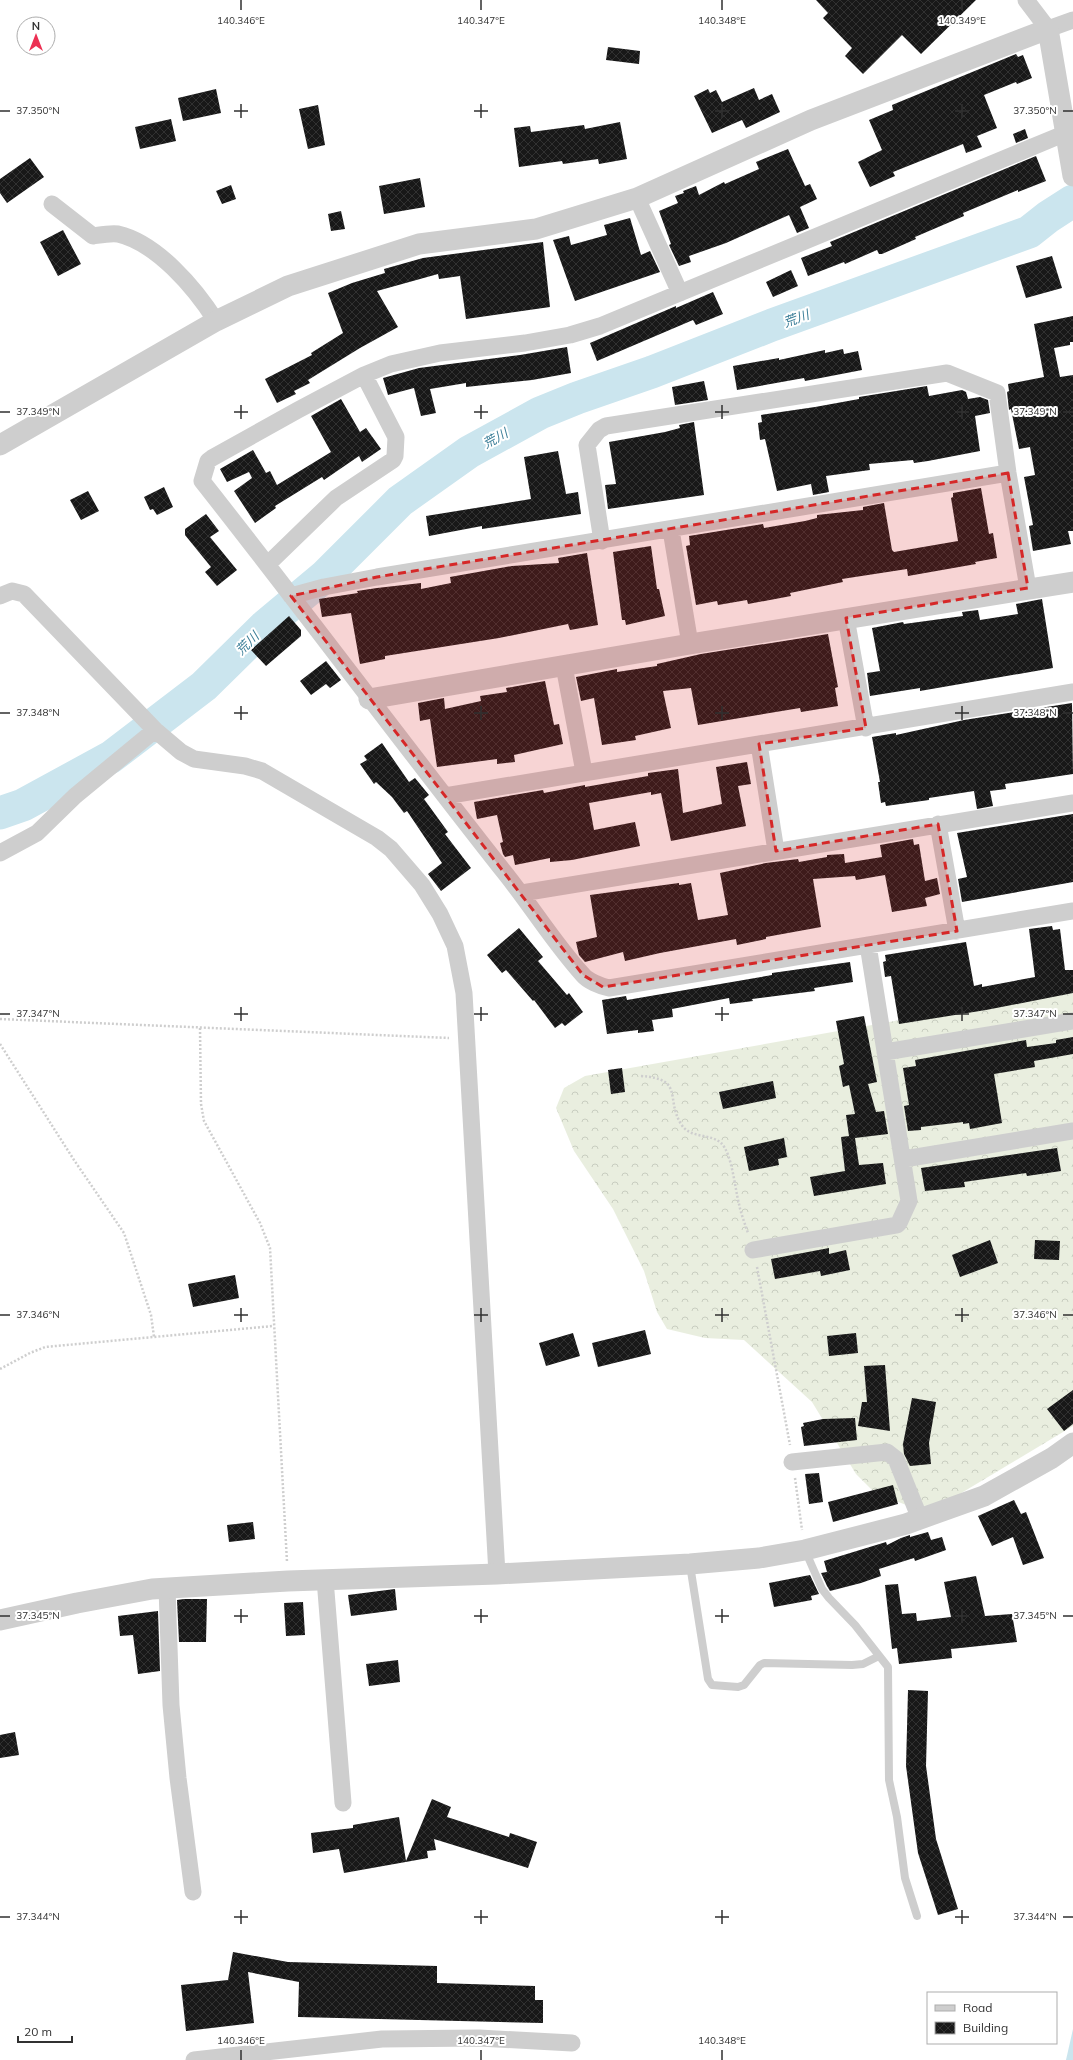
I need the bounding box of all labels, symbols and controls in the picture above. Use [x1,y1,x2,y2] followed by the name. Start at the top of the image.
[217,14,265,27] text: 140.346°E
[457,14,505,27] text: 140.347°E
[698,14,746,27] text: 140.348°E
[938,14,986,27] text: 140.349°E
[16,16,56,56] north arrow
[32,19,40,33] text: N
[16,104,60,117] text: 37.350°N
[1013,104,1057,117] text: 37.350°N
[781,305,813,330] water label: 荒川
[16,405,60,418] text: 37.349°N
[1013,405,1057,418] text: 37.349°N
[480,424,512,451] water label: 荒川
[232,627,263,658] water label: 荒川
[16,706,60,719] text: 37.348°N
[1013,706,1057,719] text: 37.348°N
[16,1007,60,1020] text: 37.347°N
[1013,1007,1057,1020] text: 37.347°N
[16,1308,60,1321] text: 37.346°N
[1013,1308,1057,1321] text: 37.346°N
[16,1609,60,1622] text: 37.345°N
[1013,1609,1057,1622] text: 37.345°N
[16,1910,60,1923] text: 37.344°N
[1013,1910,1057,1923] text: 37.344°N
[927,1992,1057,2044] legend
[963,2000,992,2015] text: Road
[18,2018,72,2044] scale bar
[963,2020,1008,2035] text: Building
[24,2024,52,2039] text: 20 m
[217,2034,265,2047] text: 140.346°E
[457,2034,505,2047] text: 140.347°E
[698,2034,746,2047] text: 140.348°E

